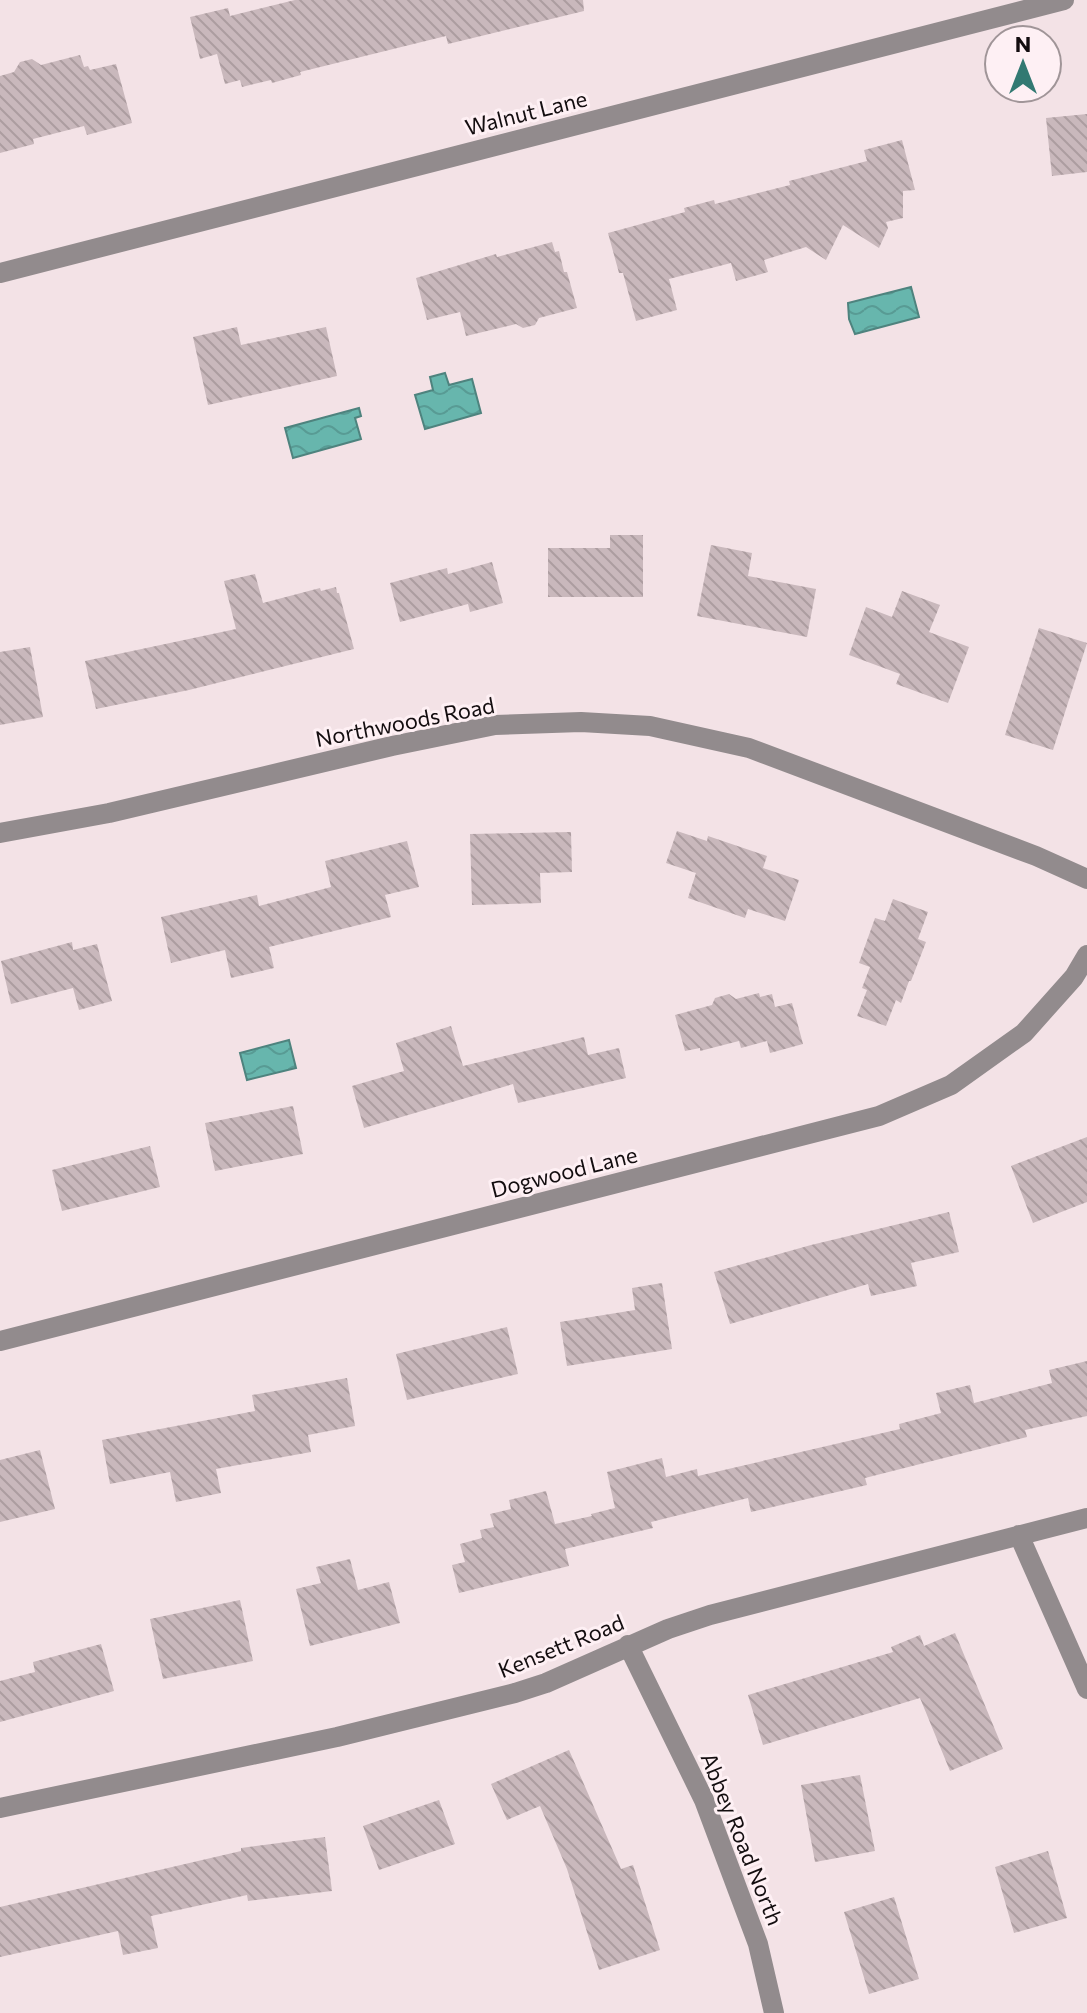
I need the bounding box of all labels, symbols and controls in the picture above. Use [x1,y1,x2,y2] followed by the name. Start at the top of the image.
[983,24,1063,104] north arrow
[1015,30,1031,57] text: N
[462,84,590,141] street label: Walnut Lane
[313,691,497,752] street label: Northwoods Road
[488,1140,640,1203] street label: Dogwood Lane
[494,1608,628,1683] street label: Kensett Road
[696,1749,789,1929] street label: Abbey Road North

